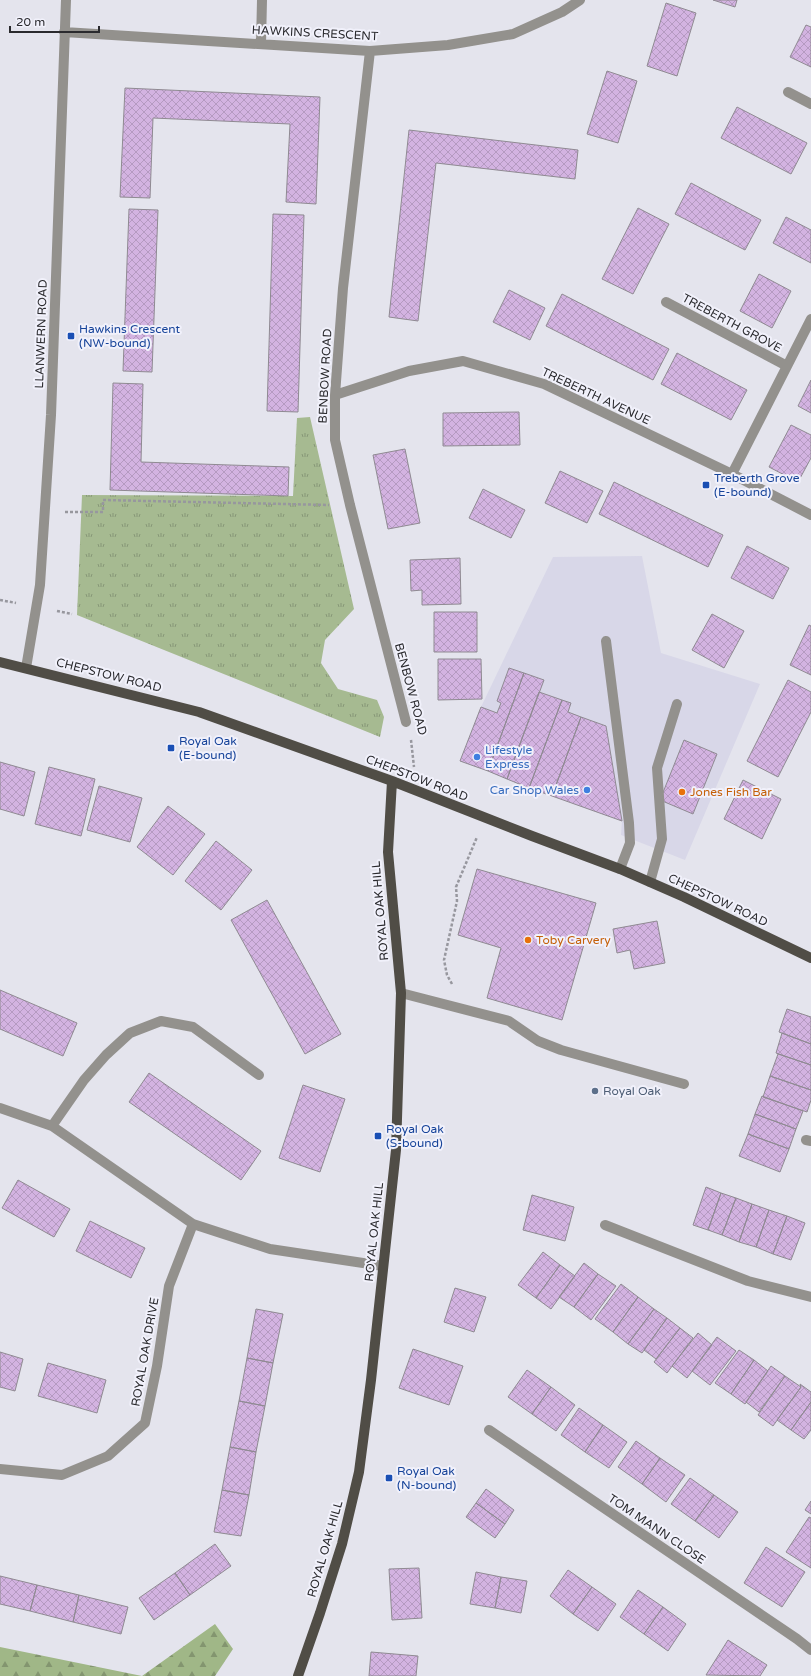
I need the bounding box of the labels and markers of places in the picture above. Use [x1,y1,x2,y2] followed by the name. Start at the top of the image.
[79,322,180,350] place label: Hawkins Crescent (NW-bound)
[66,331,76,341] marker: Hawkins Crescent (NW-bound)
[714,471,800,499] place label: Treberth Grove (E-bound)
[701,480,711,490] marker: Treberth Grove (E-bound)
[179,734,237,762] place label: Royal Oak (E-bound)
[166,743,176,753] marker: Royal Oak (E-bound)
[485,743,533,771] place label: Lifestyle Express
[472,752,482,762] marker: Lifestyle Express
[490,783,579,797] place label: Car Shop Wales
[582,785,592,795] marker: Car Shop Wales
[690,785,772,799] place label: Jones Fish Bar
[677,787,687,797] marker: Jones Fish Bar
[536,933,611,947] place label: Toby Carvery
[523,935,533,945] marker: Toby Carvery
[603,1084,661,1098] place label: Royal Oak
[590,1086,600,1096] marker: Royal Oak
[386,1122,444,1150] place label: Royal Oak (S-bound)
[373,1131,383,1141] marker: Royal Oak (S-bound)
[397,1464,457,1492] place label: Royal Oak (N-bound)
[384,1473,394,1483] marker: Royal Oak (N-bound)

